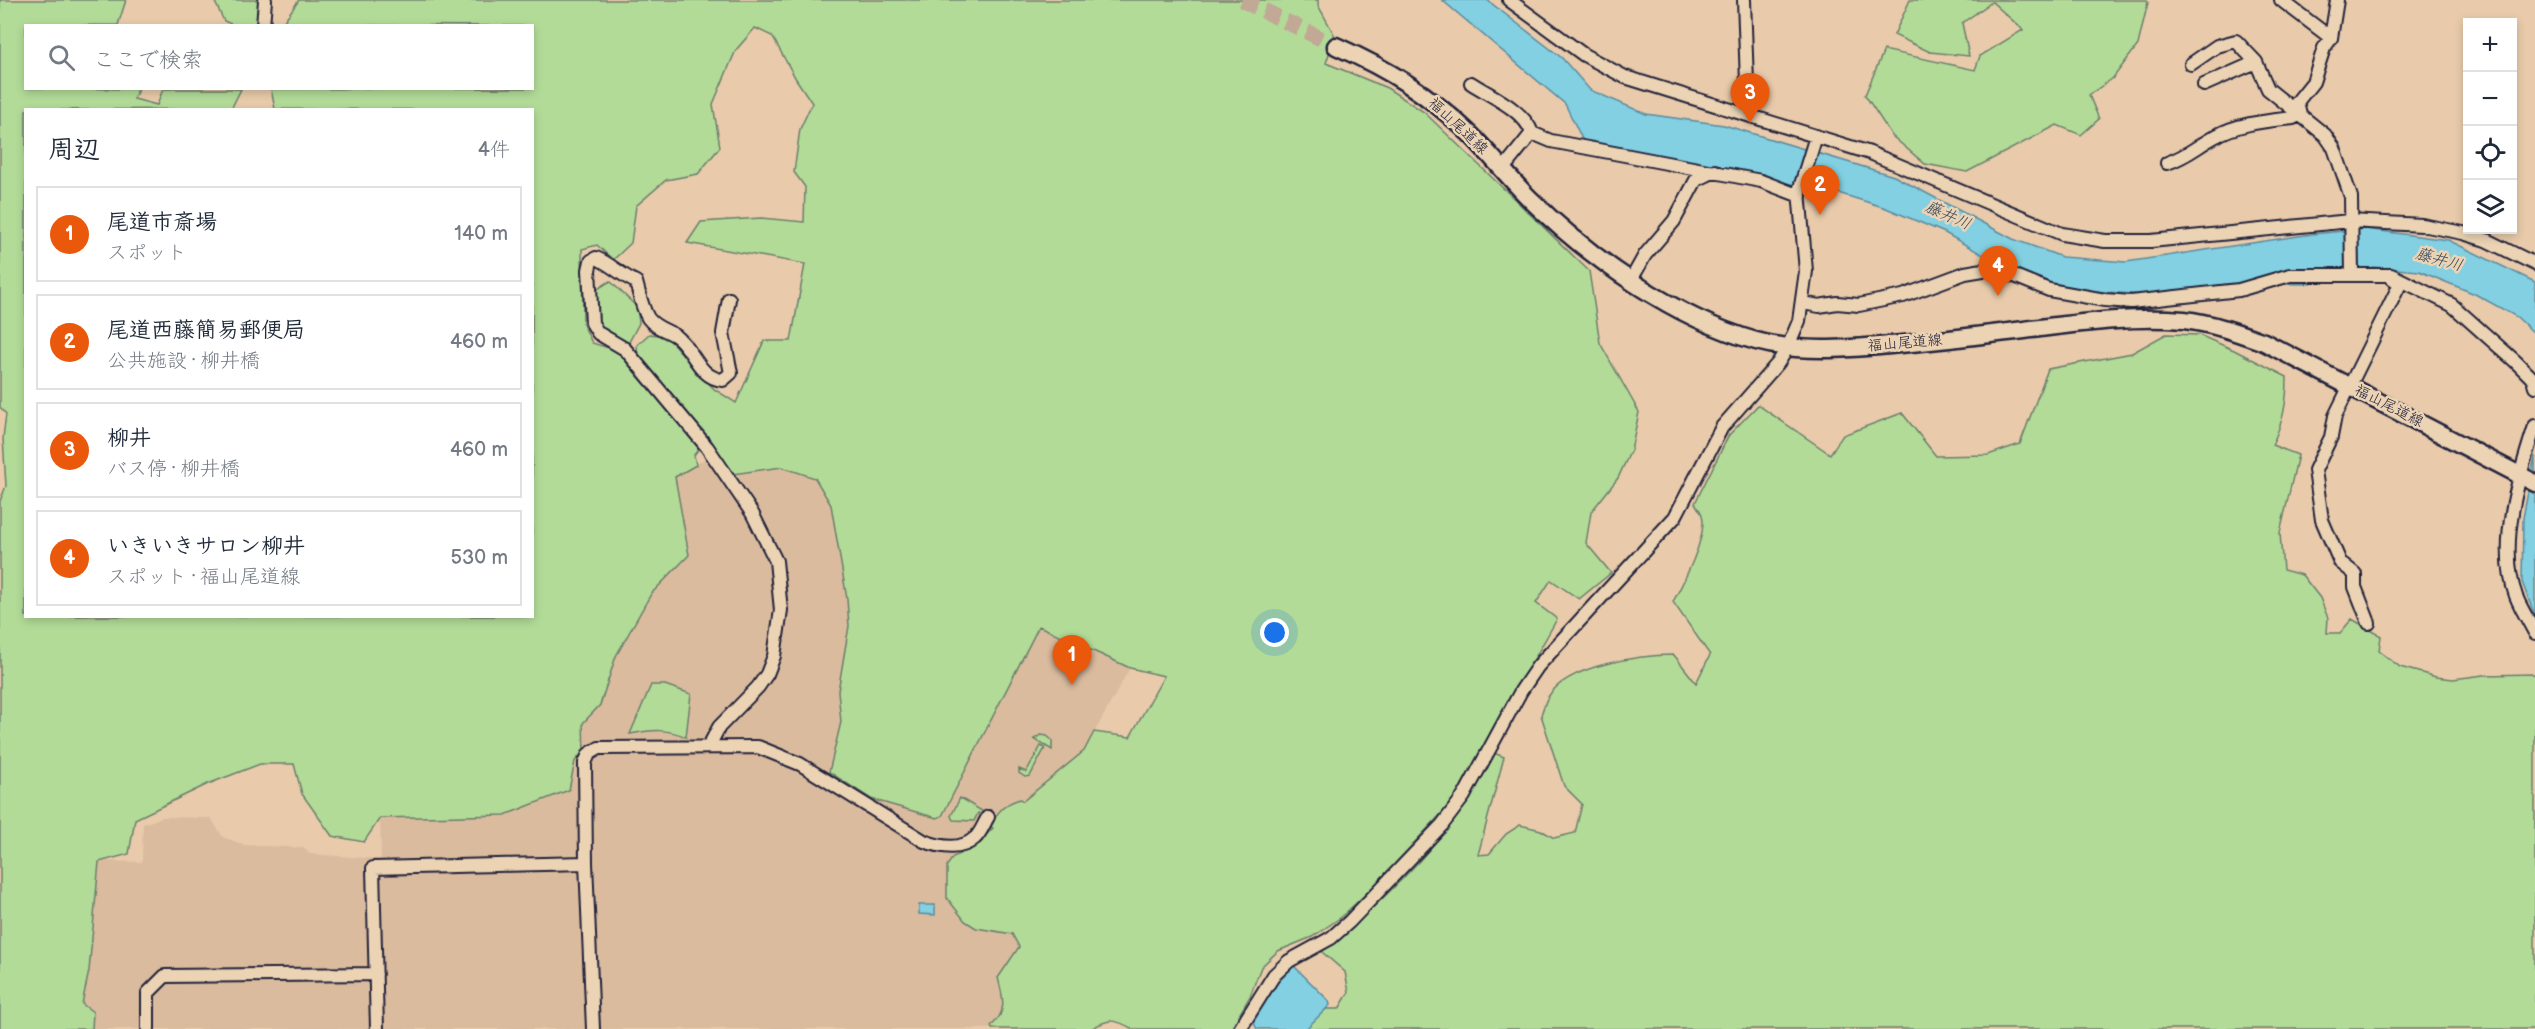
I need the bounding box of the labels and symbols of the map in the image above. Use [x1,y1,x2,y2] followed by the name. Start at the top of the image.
[1730,74,1770,123] pin: 3
[1424,93,1492,159] street label: 福山尾道線
[1800,166,1840,215] pin: 2
[1922,198,1974,234] water label: 藤井川
[2413,244,2465,276] water label: 藤井川
[1978,246,2018,296] pin: 4
[1867,330,1943,356] street label: 福山尾道線
[2351,381,2427,431] street label: 福山尾道線
[1260,618,1289,647] your location
[1052,636,1092,685] pin: 1

